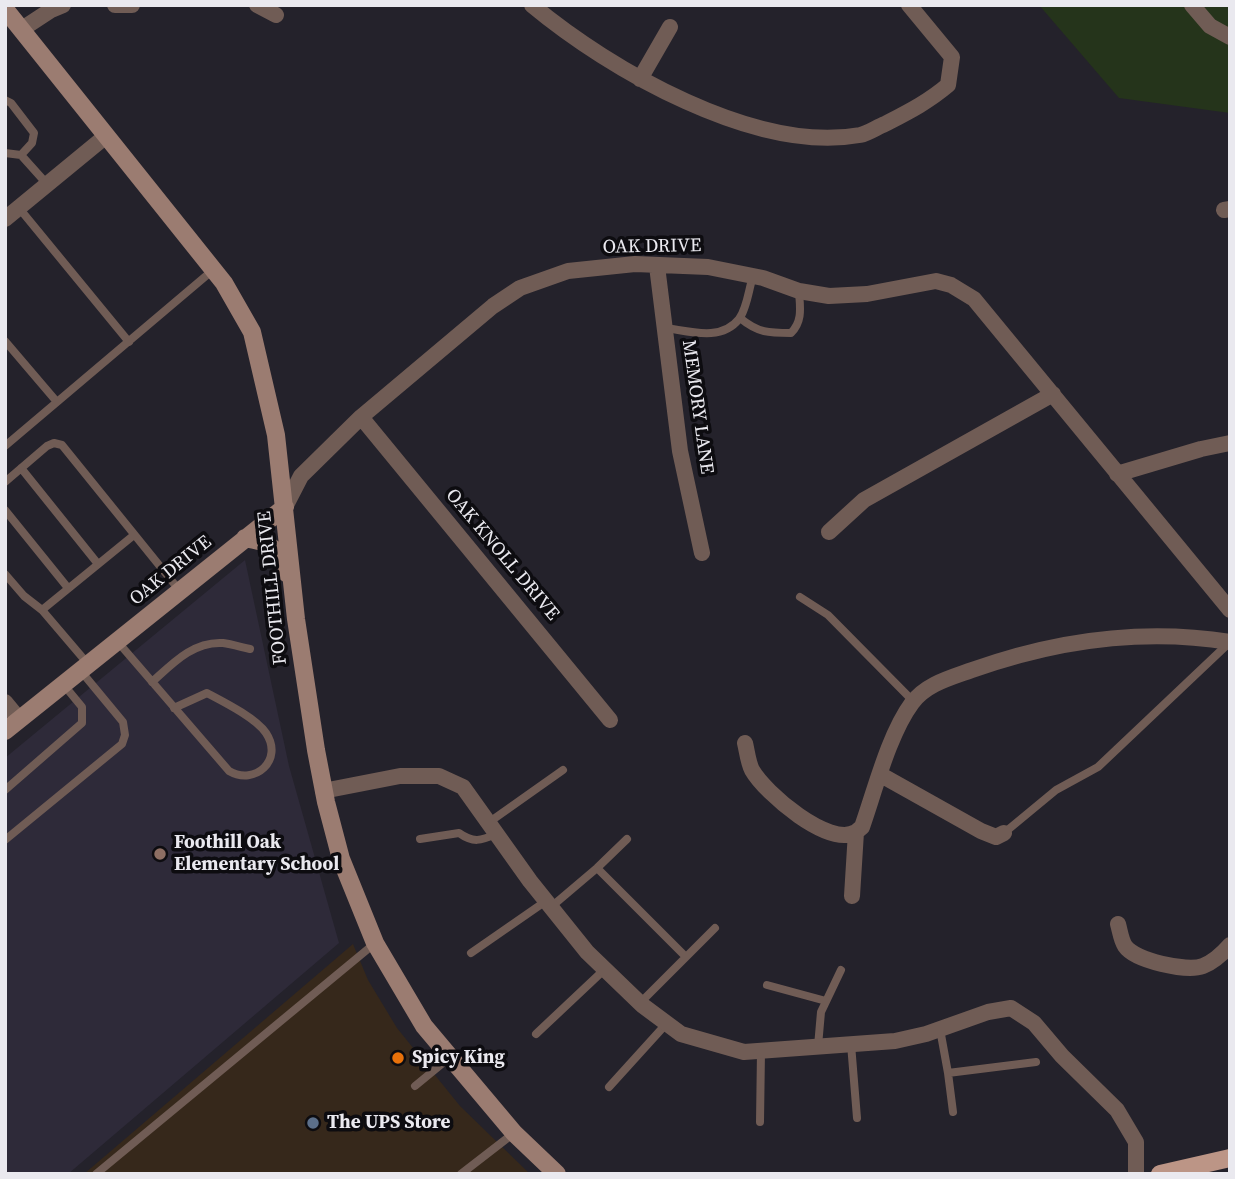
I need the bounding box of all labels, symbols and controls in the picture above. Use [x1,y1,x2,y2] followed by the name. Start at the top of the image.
[602,235,702,259] street label: OAK DRIVE
[676,339,718,475] street label: MEMORY LANE
[440,485,564,625] street label: OAK KNOLL DRIVE
[254,510,292,666] street label: FOOTHILL DRIVE
[125,531,217,611] street label: OAK DRIVE
[174,832,339,876] place label: Foothill Oak Elementary School
[152,846,168,862] marker: Foothill Oak Elementary School
[412,1047,505,1069] place label: Spicy King
[390,1050,406,1066] marker: Spicy King
[327,1112,450,1134] place label: The UPS Store
[305,1115,321,1131] marker: The UPS Store

